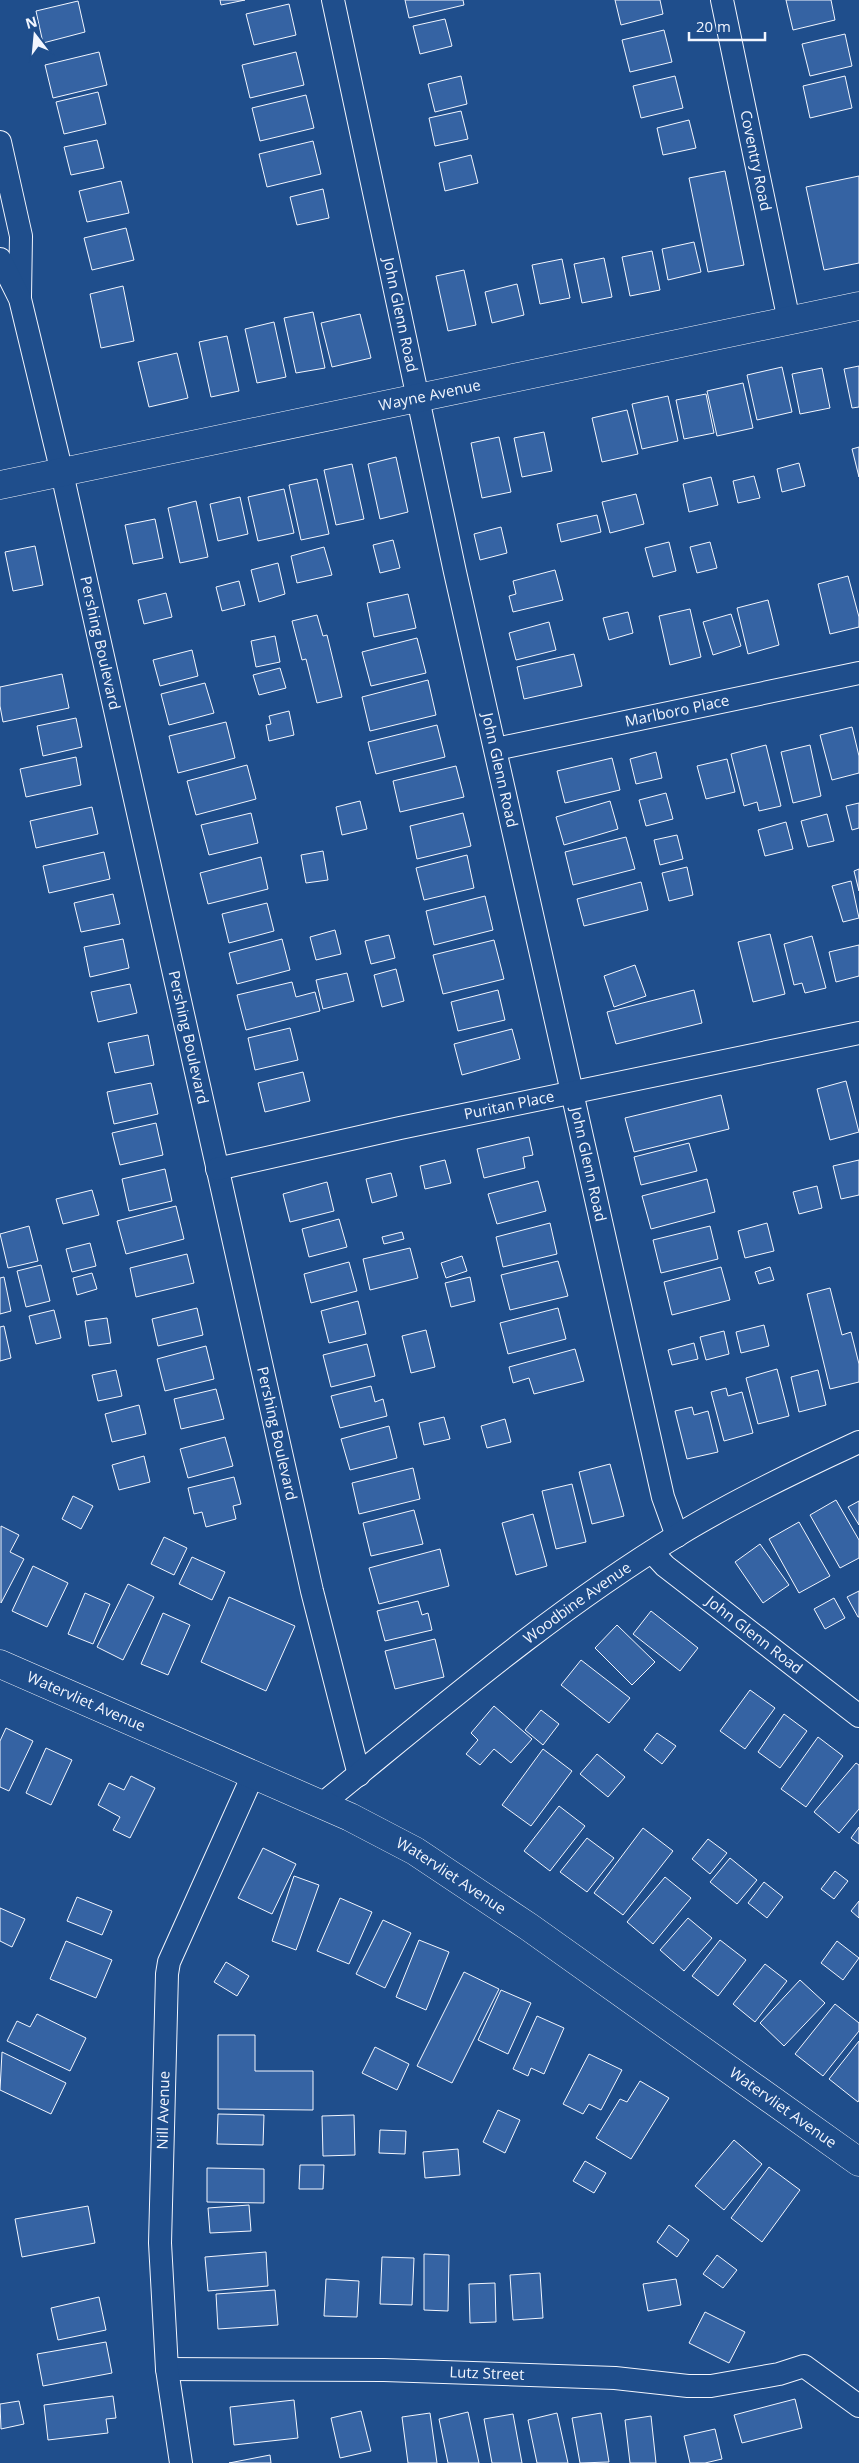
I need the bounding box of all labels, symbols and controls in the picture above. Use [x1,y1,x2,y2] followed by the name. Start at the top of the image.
[10,10,60,60] north arrow
[689,10,765,42] scale bar
[23,11,39,33] text: N
[696,16,731,36] text: 20 m
[736,108,777,212] street label: Coventry Road
[379,254,423,374] street label: John Glenn Road
[377,374,482,415] street label: Wayne Avenue
[76,574,126,712] street label: Pershing Boulevard
[623,689,731,731] street label: Marlboro Place
[478,709,523,829] street label: John Glenn Road
[165,968,214,1106] street label: Pershing Boulevard
[462,1085,556,1124] street label: Puritan Place
[566,1103,612,1223] street label: John Glenn Road
[253,1365,302,1502] street label: Pershing Boulevard
[519,1557,634,1648] street label: Woodbine Avenue
[701,1589,807,1678] street label: John Glenn Road
[24,1666,149,1735] street label: Watervliet Avenue
[393,1832,510,1918] street label: Watervliet Avenue
[726,2062,841,2152] street label: Watervliet Avenue
[151,2071,173,2150] street label: Nill Avenue
[449,2361,525,2384] street label: Lutz Street

